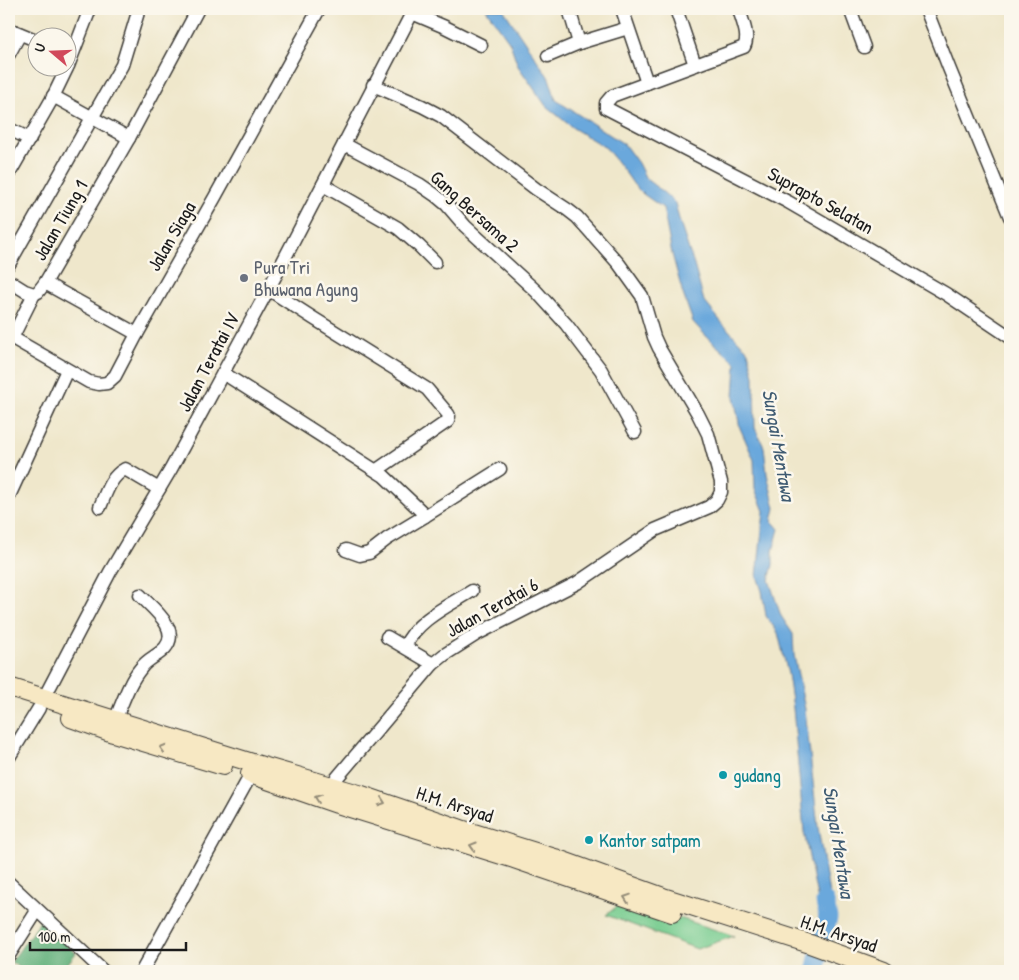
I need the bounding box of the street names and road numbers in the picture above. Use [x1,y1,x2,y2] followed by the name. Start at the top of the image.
[763,160,879,240] street label: Suprapto Selatan
[425,164,525,258] street label: Gang Bersama 2
[26,175,94,265] street label: Jalan Tiung 1
[141,196,202,276] street label: Jalan Siaga
[171,308,245,416] street label: Jalan Teratai IV
[441,571,543,643] street label: Jalan Teratai 6
[413,779,497,829] street label: H.M. Arsyad
[797,908,881,958] street label: H.M. Arsyad

